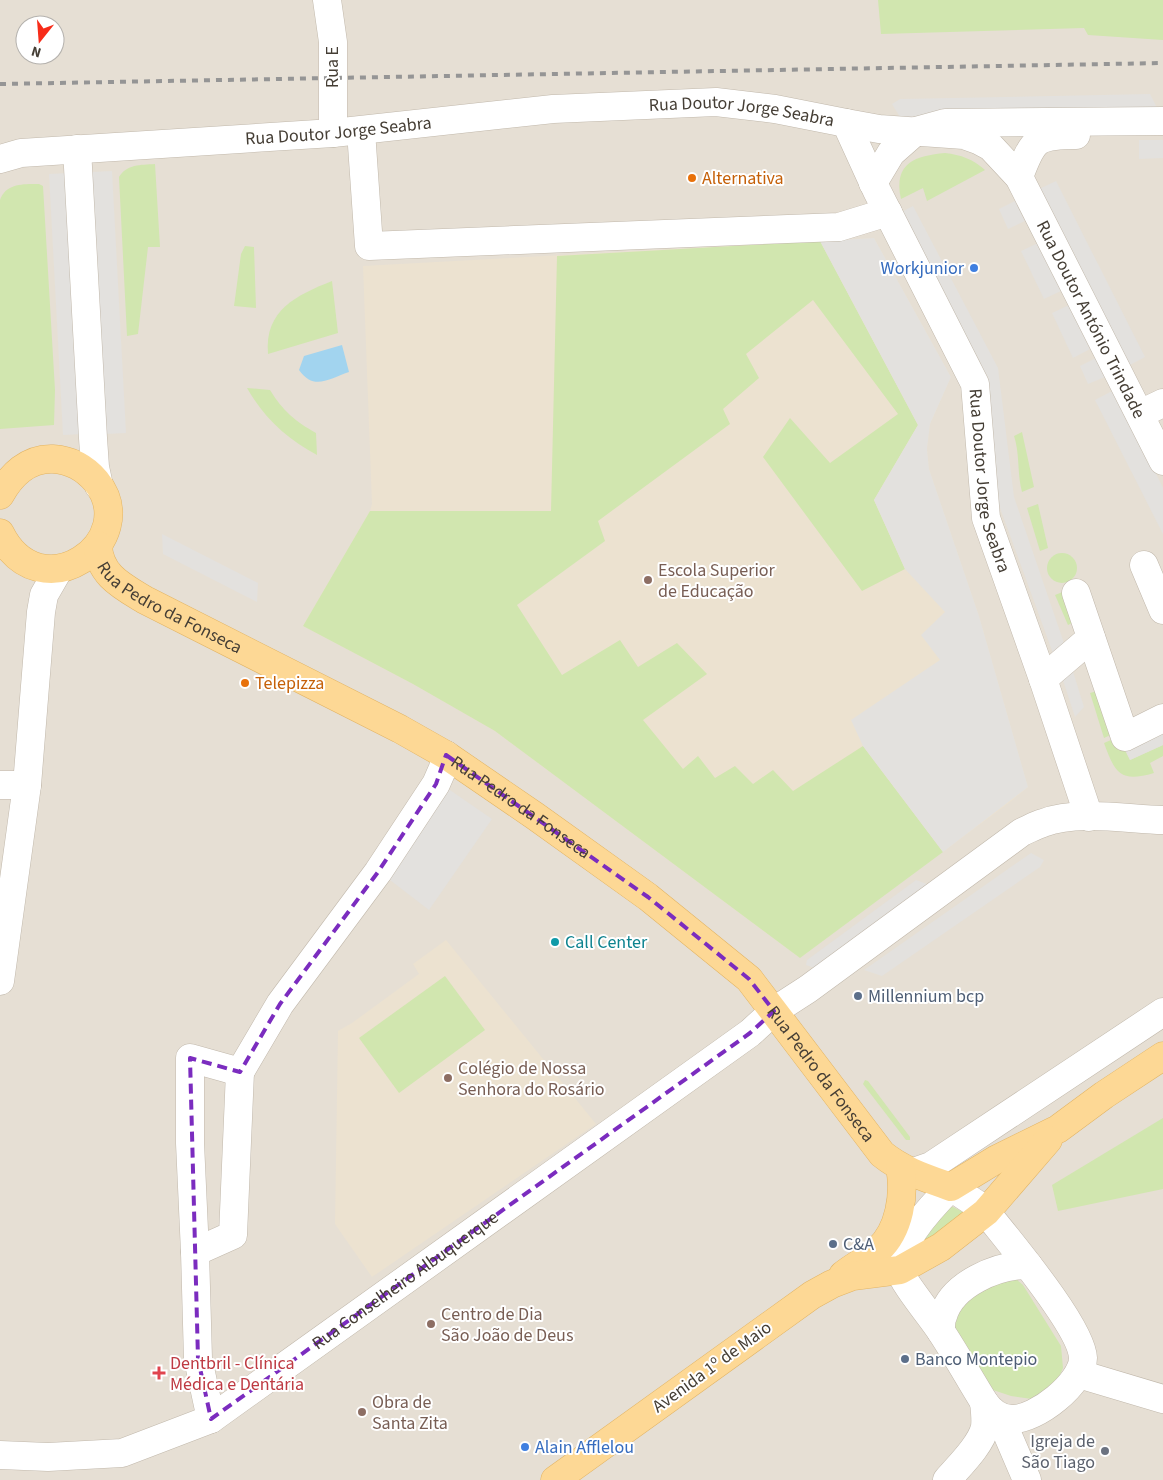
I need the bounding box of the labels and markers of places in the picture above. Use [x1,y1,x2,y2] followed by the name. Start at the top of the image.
[702,166,784,191] place label: Alternativa
[686,172,698,184] marker: Alternativa
[881,256,965,281] place label: Workjunior
[968,262,980,274] marker: Workjunior
[658,558,776,604] place label: Escola Superior de Educação
[642,574,654,586] marker: Escola Superior de Educação
[255,671,324,696] place label: Telepizza
[239,677,251,689] marker: Telepizza
[565,930,648,955] place label: Call Center
[549,936,561,948] marker: Call Center
[868,984,984,1009] place label: Millennium bcp
[852,990,864,1002] marker: Millennium bcp
[458,1056,605,1102] place label: Colégio de Nossa Senhora do Rosário
[442,1072,454,1084] marker: Colégio de Nossa Senhora do Rosário
[843,1232,874,1257] place label: C&A
[827,1238,839,1250] marker: C&A
[441,1302,573,1348] place label: Centro de Dia São João de Deus
[425,1318,437,1330] marker: Centro de Dia São João de Deus
[915,1347,1037,1372] place label: Banco Montepio
[170,1351,304,1397] place label: Dentbril - Clínica Médica e Dentária
[899,1353,911,1365] marker: Banco Montepio
[152,1366,166,1380] marker: Dentbril - Clínica Médica e Dentária
[372,1390,448,1436] place label: Obra de Santa Zita
[356,1406,368,1418] marker: Obra de Santa Zita
[1021,1429,1095,1475] place label: Igreja de São Tiago
[535,1435,634,1460] place label: Alain Afflelou
[519,1441,531,1453] marker: Alain Afflelou
[1099,1445,1111,1457] marker: Igreja de São Tiago

